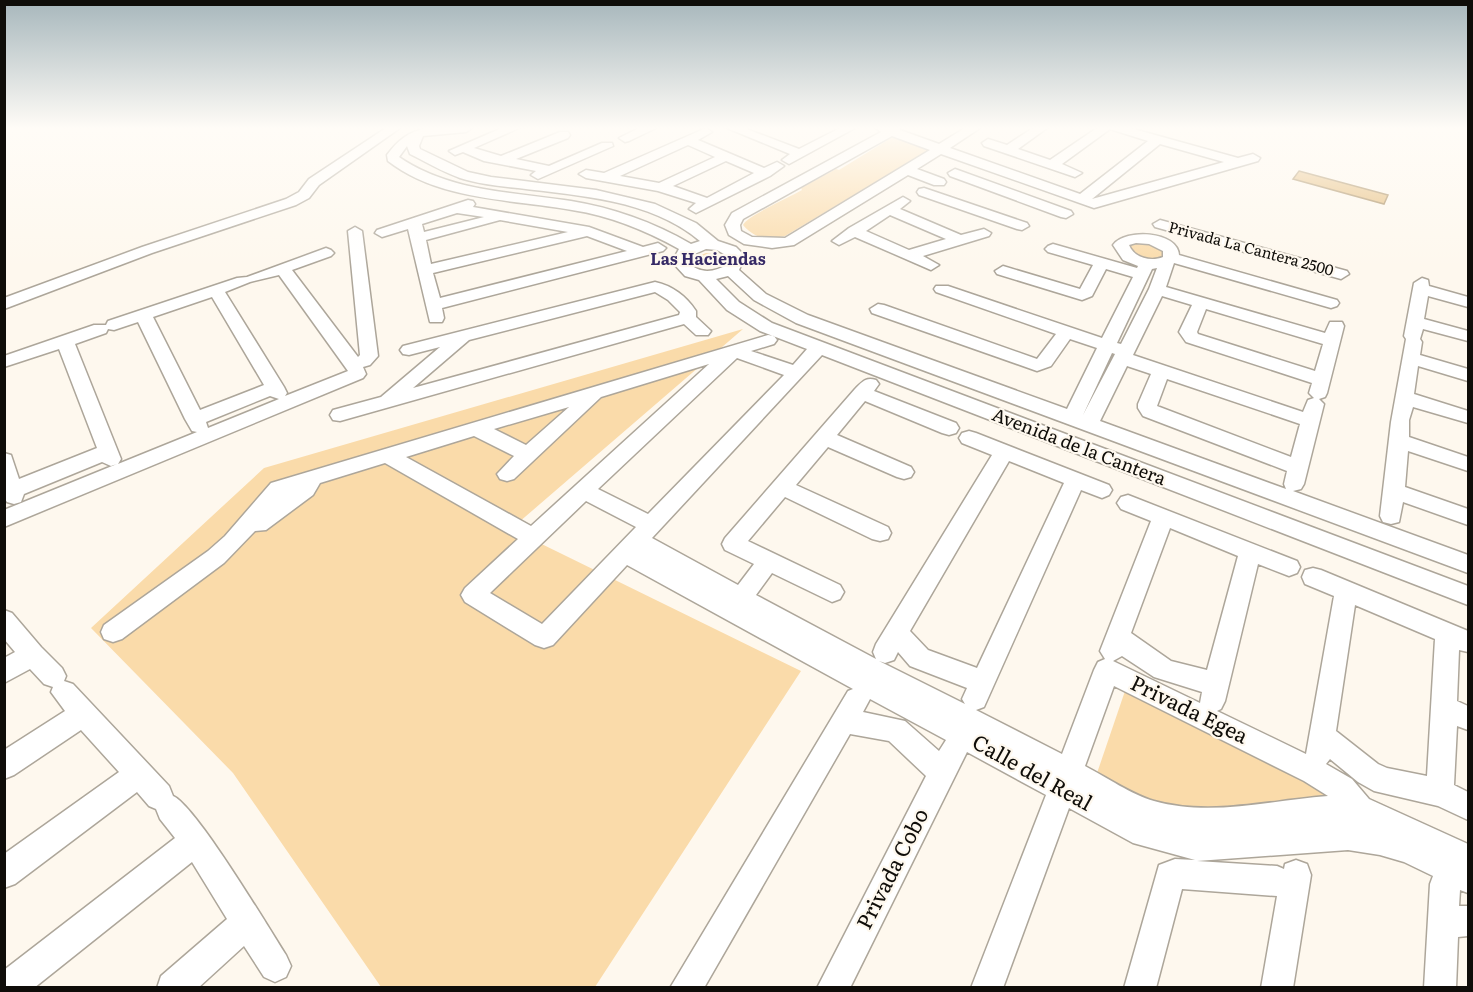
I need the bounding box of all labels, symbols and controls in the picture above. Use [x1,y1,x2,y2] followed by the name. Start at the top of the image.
[1166,214,1337,281] street label: Privada La Cantera 2500
[650,246,766,270] district label: Las Haciendas
[989,400,1171,491] street label: Avenida de la Cantera
[1126,666,1255,750] street label: Privada Egea
[968,725,1099,817] street label: Calle del Real
[847,802,935,934] street label: Privada Cobo

